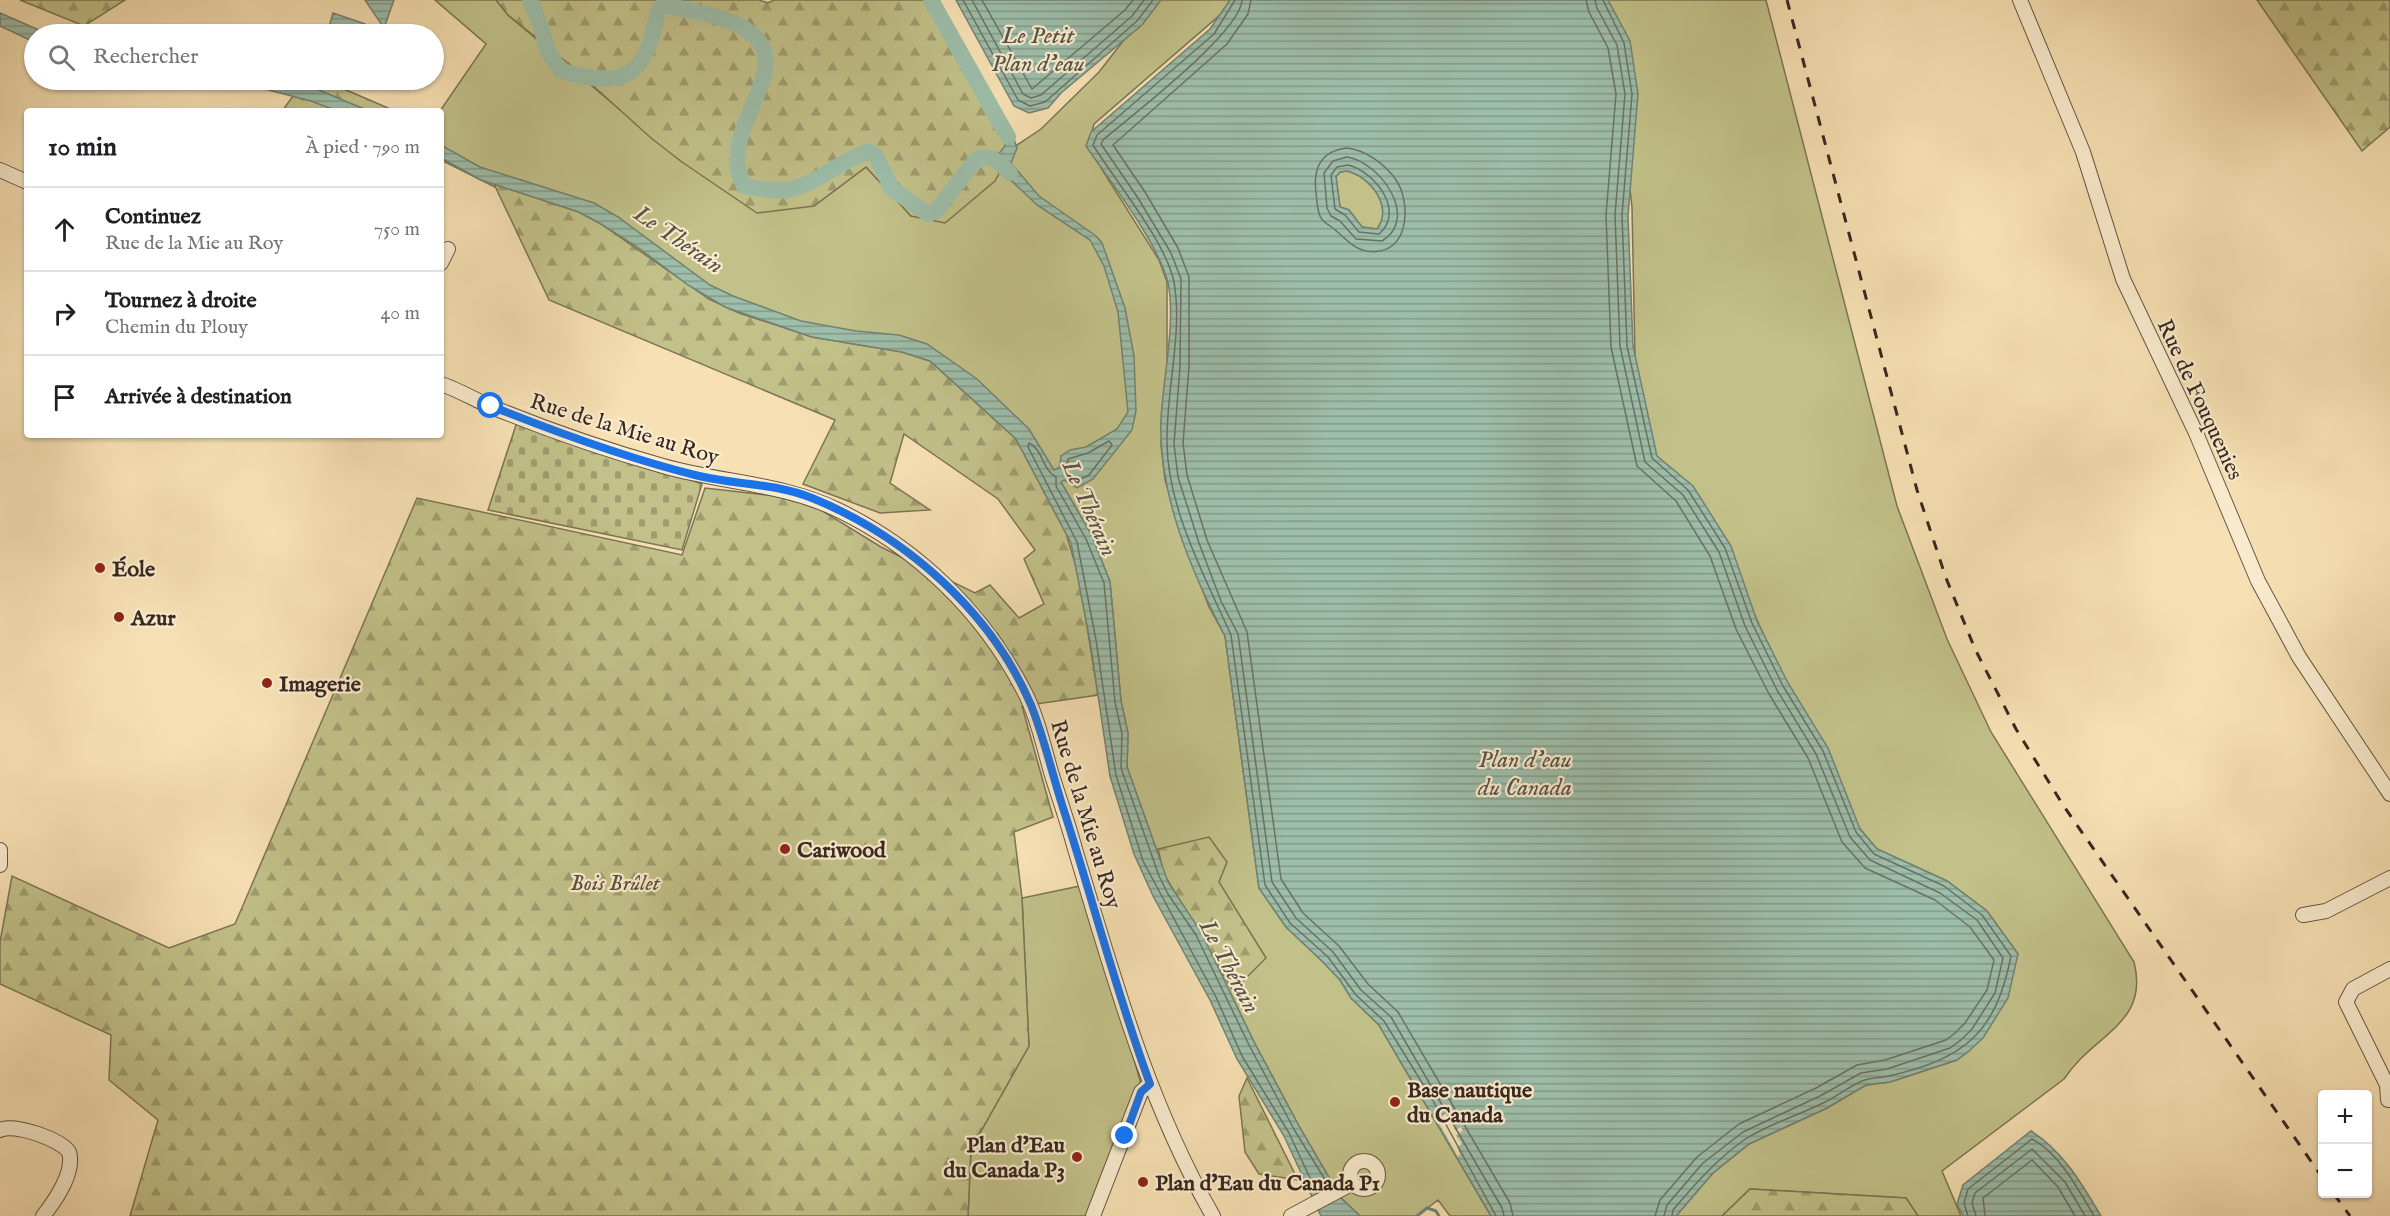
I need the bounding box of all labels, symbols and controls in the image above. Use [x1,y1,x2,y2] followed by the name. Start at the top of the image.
[991,21,1085,80] water label: Le Petit Plan d'eau
[24,24,444,90] search box
[45,41,78,74] icon: search
[93,43,198,71] text: Rechercher
[48,131,117,164] text: 10 min
[305,135,420,160] text: À pied · 790 m
[626,198,729,282] water label: Le Thérain
[105,203,201,231] text: Continuez
[48,213,81,246] icon: ahead
[374,217,420,242] text: 750 m
[105,231,283,256] text: Rue de la Mie au Roy
[105,287,256,315] text: Tournez à droite
[48,297,81,330] icon: right
[381,301,420,326] text: 40 m
[105,315,248,340] text: Chemin du Plouy
[2150,315,2249,485] street label: Rue de Fouquenies
[48,381,81,414] icon: arrive
[105,383,292,411] text: Arrivée à destination
[527,388,722,472] street label: Rue de la Mie au Roy
[477,392,503,418] route start
[1053,455,1124,562] water label: Le Thérain
[112,556,155,584] place label: Éole
[93,561,107,575] marker: Éole
[130,605,176,633] place label: Azur
[112,610,126,624] marker: Azur
[279,671,361,699] place label: Imagerie
[260,676,274,690] marker: Imagerie
[1043,717,1127,913] street label: Rue de la Mie au Roy
[1477,745,1572,804] water label: Plan d'eau du Canada
[797,837,887,865] place label: Cariwood
[778,842,792,856] marker: Cariwood
[570,870,661,898] park label: Bois Brûlet
[1191,913,1266,1019] water label: Le Thérain
[1407,1077,1532,1130] place label: Base nautique du Canada
[2318,1090,2372,1198] map controls
[2318,1090,2372,1144] button: +
[1388,1095,1402,1109] marker: Base nautique du Canada
[1111,1122,1137,1148] route end
[944,1132,1066,1185] place label: Plan d'Eau du Canada P3
[2318,1144,2372,1198] button: −
[1070,1150,1084,1164] marker: Plan d'Eau du Canada P3
[1155,1170,1380,1198] place label: Plan d'Eau du Canada P1
[1136,1175,1150,1189] marker: Plan d'Eau du Canada P1

